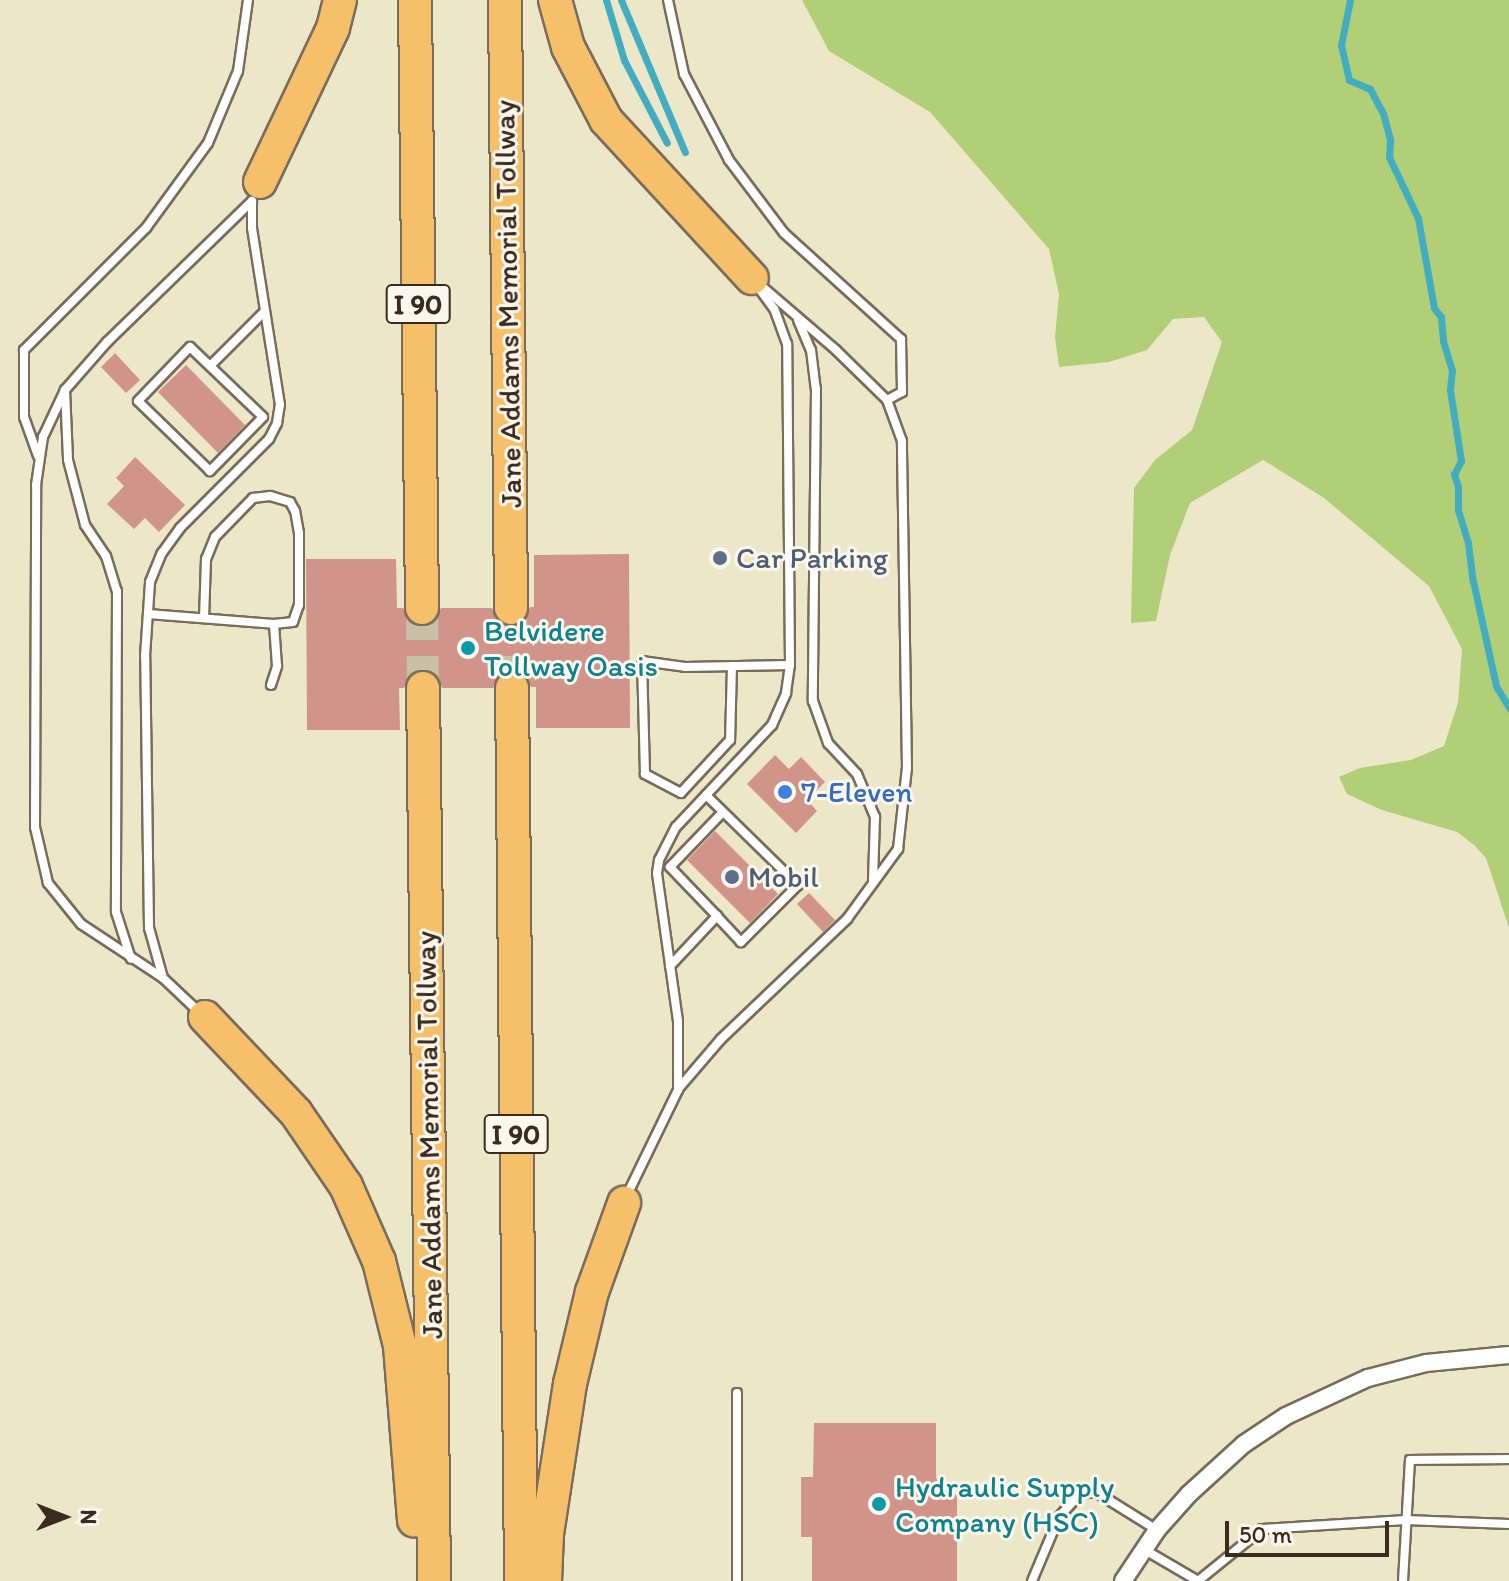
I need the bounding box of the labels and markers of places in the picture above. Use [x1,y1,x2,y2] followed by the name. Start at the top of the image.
[736,540,889,576] place label: Car Parking
[711,549,729,567] marker: Car Parking
[484,613,658,684] place label: Belvidere Tollway Oasis
[459,639,477,657] marker: Belvidere Tollway Oasis
[801,774,912,810] place label: 7-Eleven
[776,783,794,801] marker: 7-Eleven
[748,859,819,895] place label: Mobil
[723,868,741,886] marker: Mobil
[895,1469,1113,1540] place label: Hydraulic Supply Company (HSC)
[870,1495,888,1513] marker: Hydraulic Supply Company (HSC)

